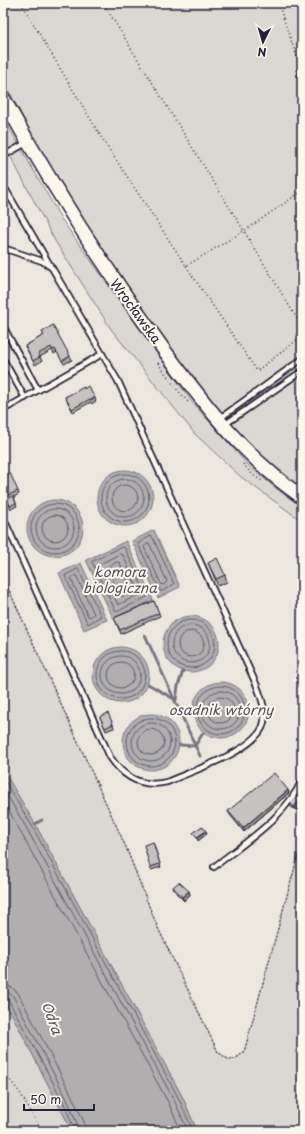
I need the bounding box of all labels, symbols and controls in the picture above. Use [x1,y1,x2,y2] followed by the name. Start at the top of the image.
[243,22,283,62] north arrow
[257,44,267,61] text: N
[106,274,167,348] street label: Wrocławska
[83,561,158,598] water label: komora biologiczna
[169,699,274,720] water label: osadnik wtórny
[37,998,68,1038] water label: Odra
[24,1086,94,1112] scale bar
[30,1090,61,1108] text: 50 m

